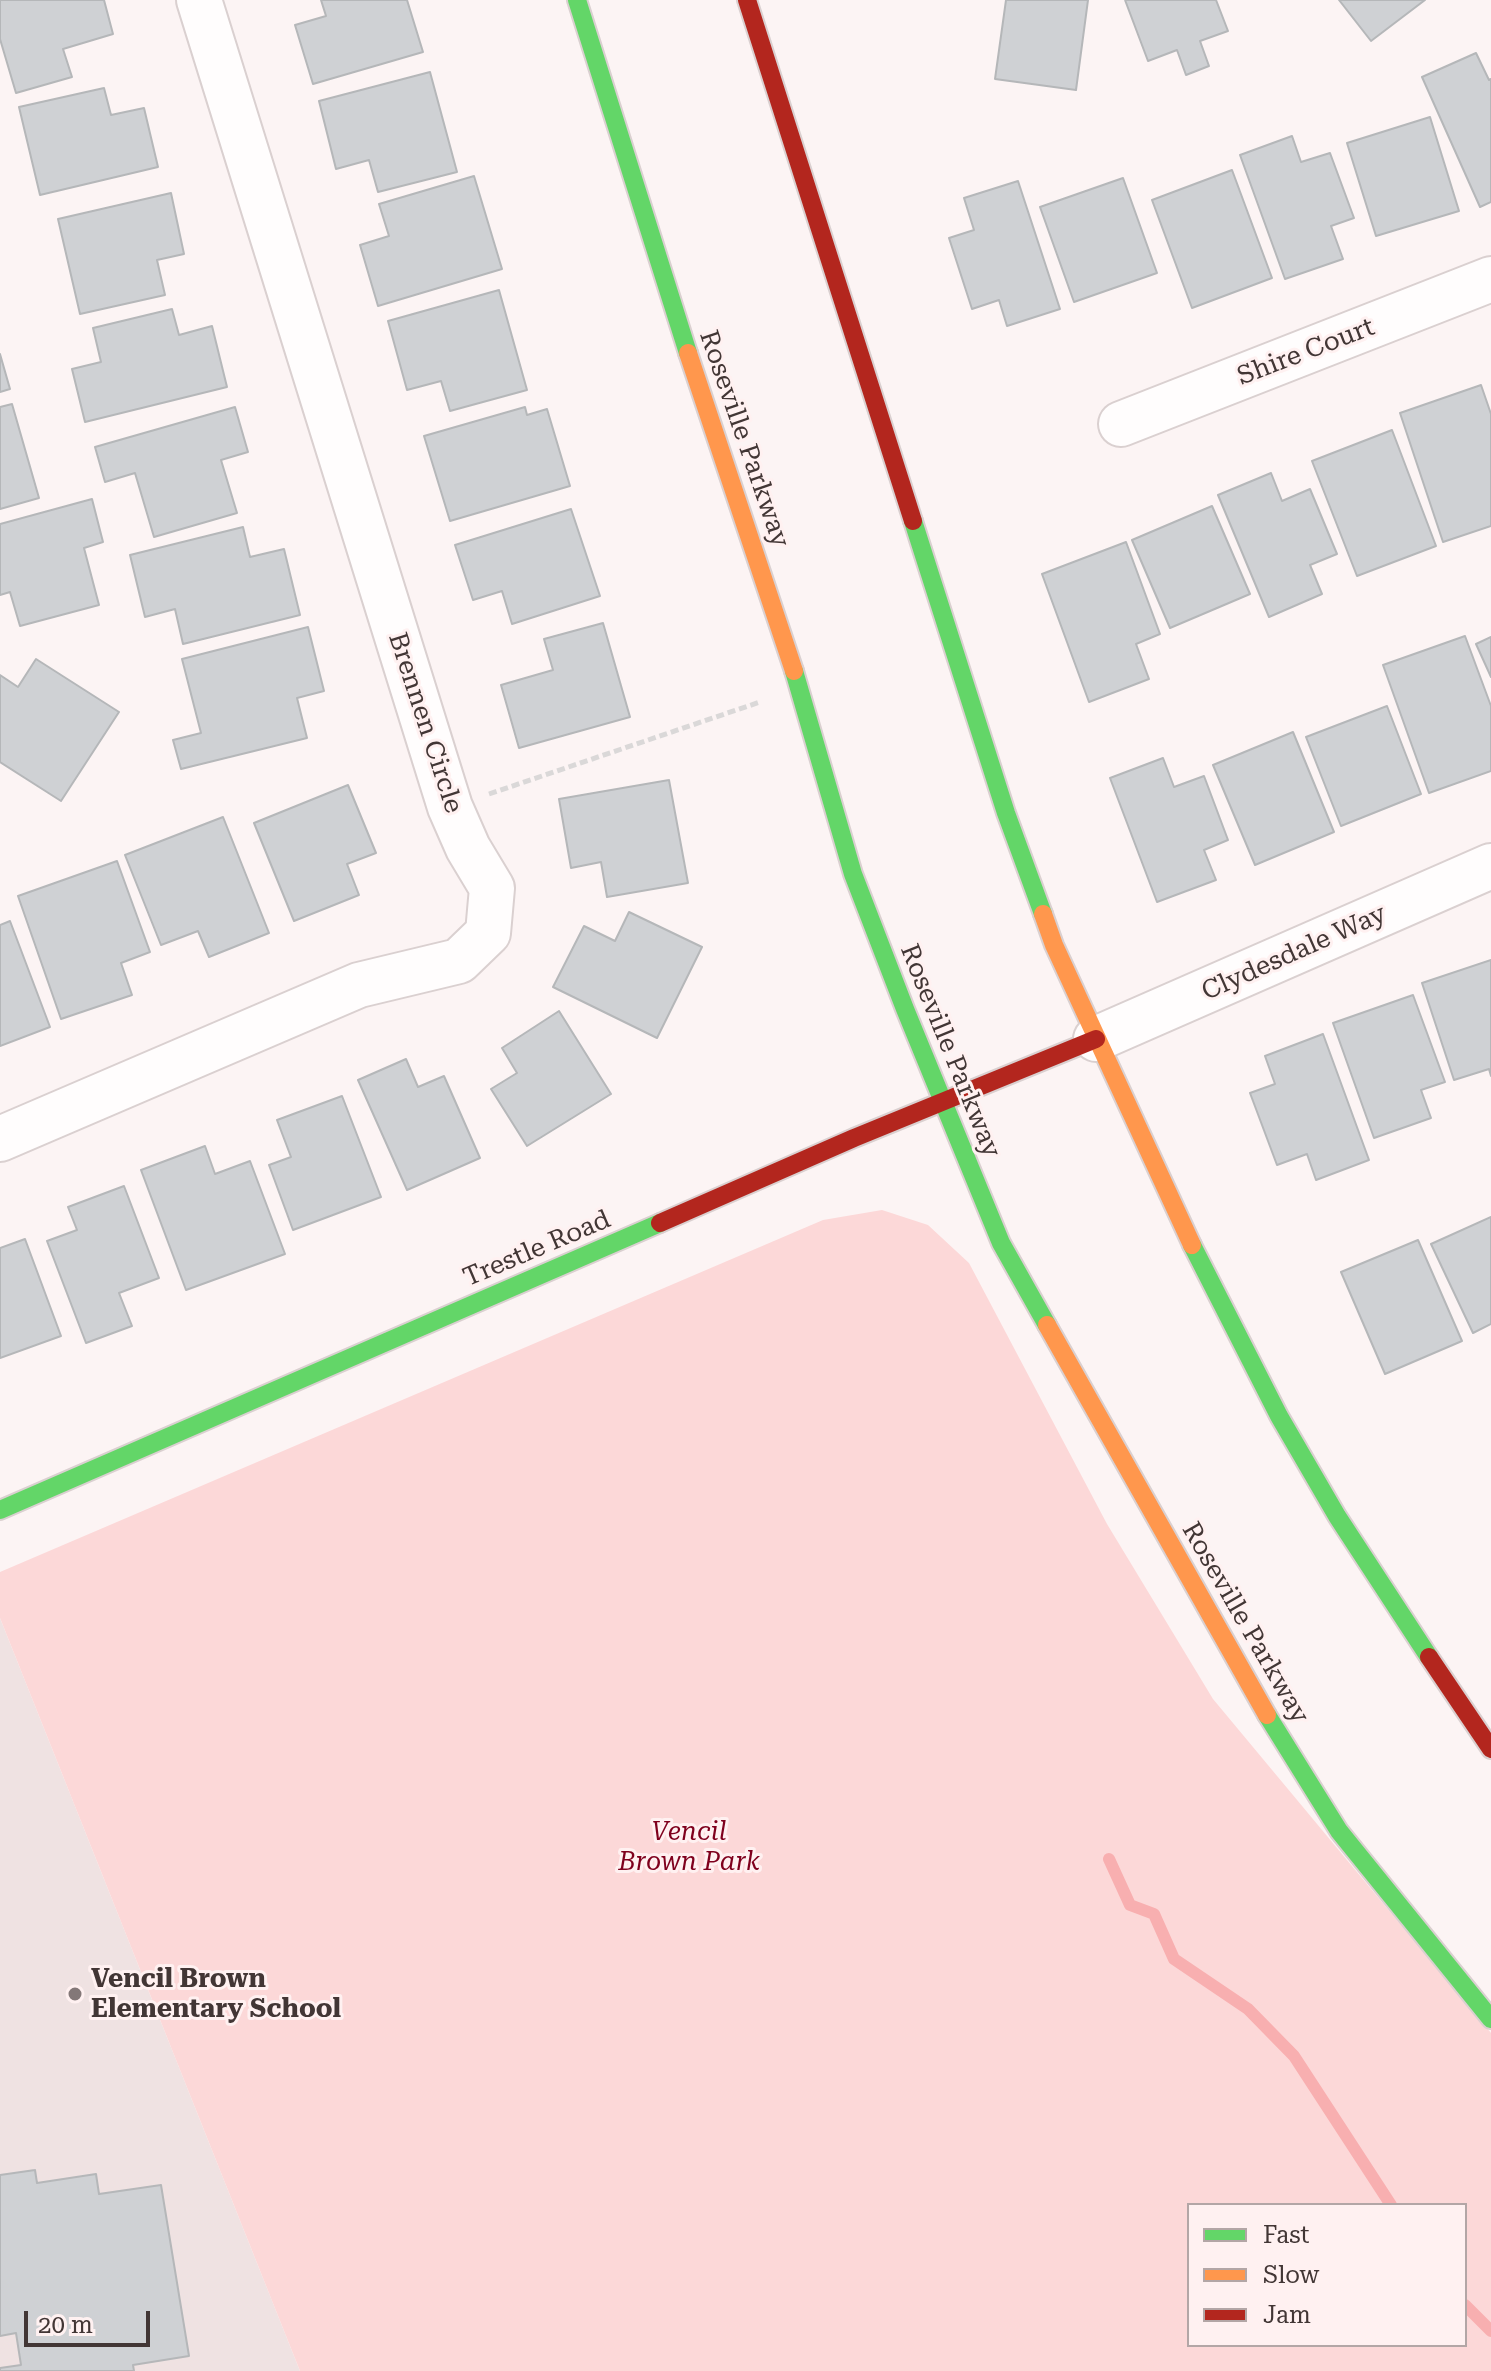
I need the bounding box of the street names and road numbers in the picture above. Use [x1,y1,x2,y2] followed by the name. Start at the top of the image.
[1233,312,1379,392] street label: Shire Court
[692,327,796,551] street label: Roseville Parkway
[381,629,469,817] street label: Brennen Circle
[1197,898,1391,1008] street label: Clydesdale Way
[893,940,1007,1162] street label: Roseville Parkway
[459,1204,615,1294] street label: Trestle Road
[1175,1517,1315,1729] street label: Roseville Parkway

